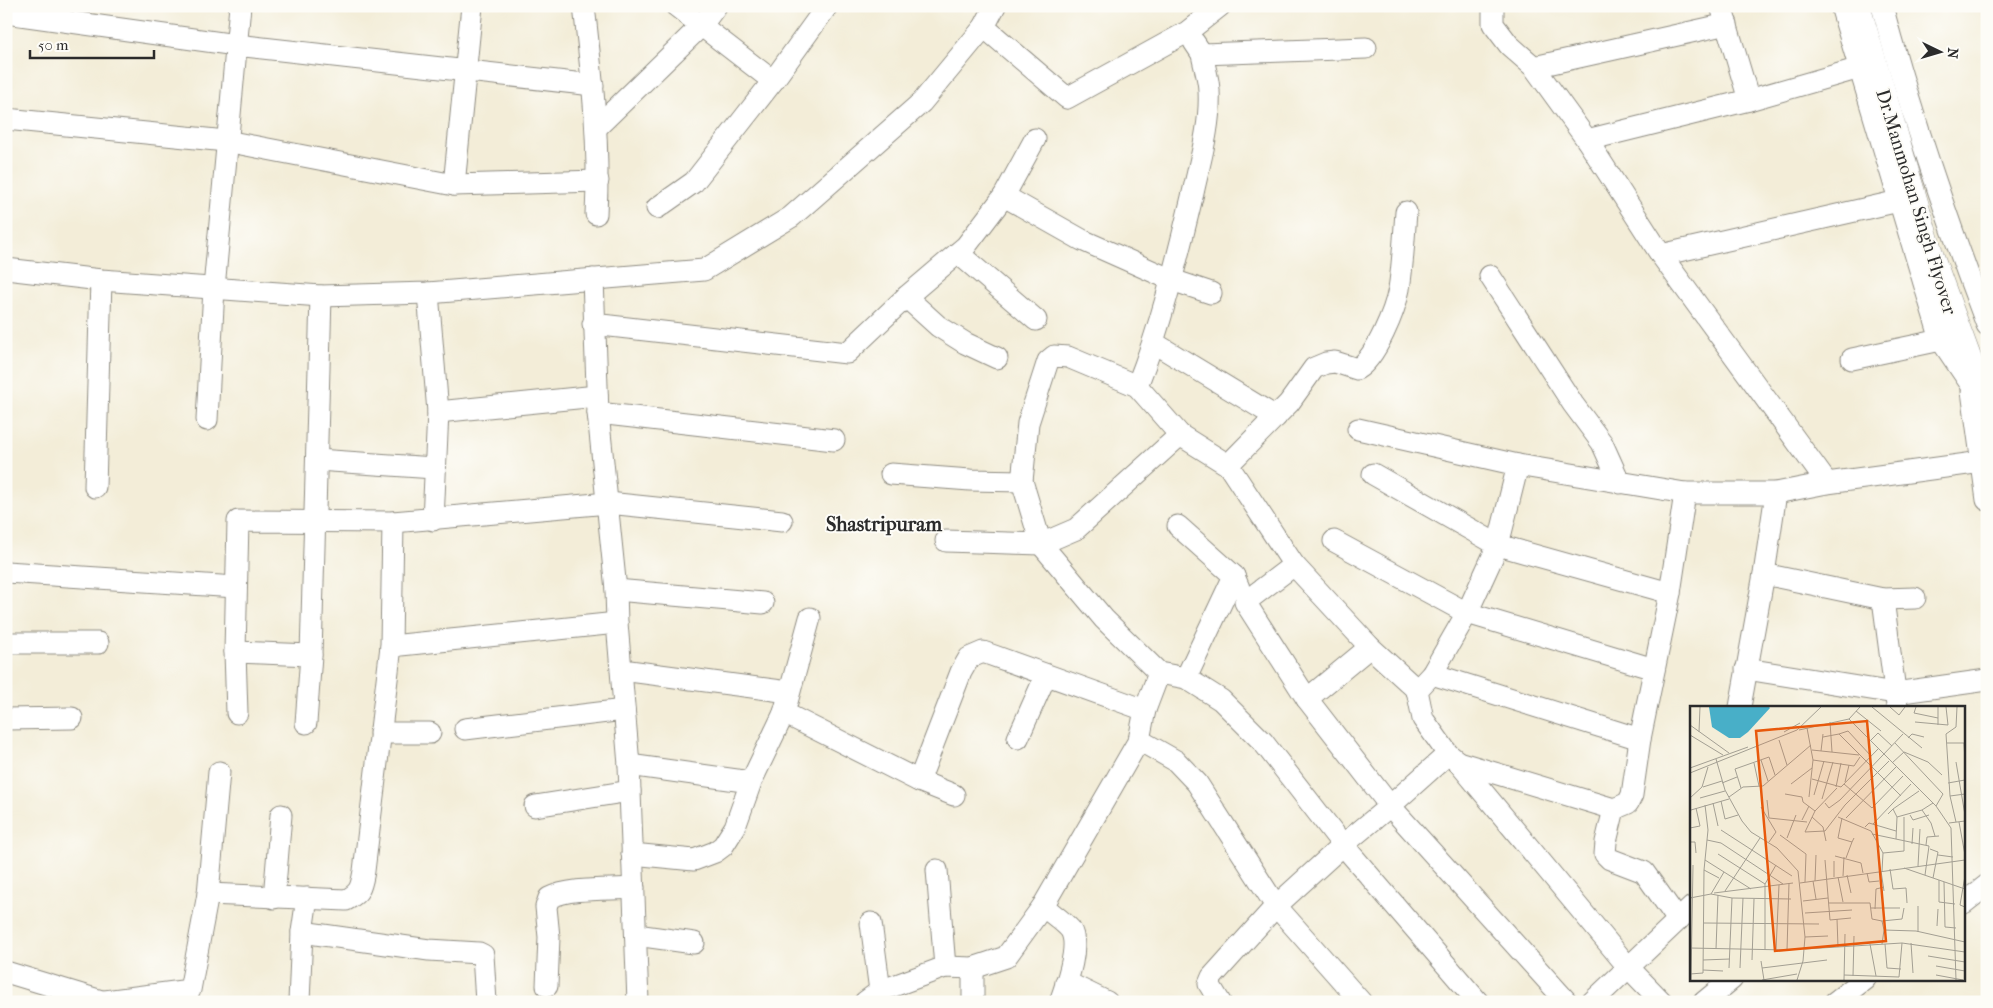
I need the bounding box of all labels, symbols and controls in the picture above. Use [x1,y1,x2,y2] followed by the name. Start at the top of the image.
[30,28,154,60] scale bar
[1916,28,1966,78] north arrow
[38,36,69,54] text: 50 m
[1943,47,1961,59] text: N
[1871,87,1961,318] street label: Dr.Manmohan Singh Flyover
[826,513,942,536] district label: Shastripuram
[1690,706,1966,980] inset map

